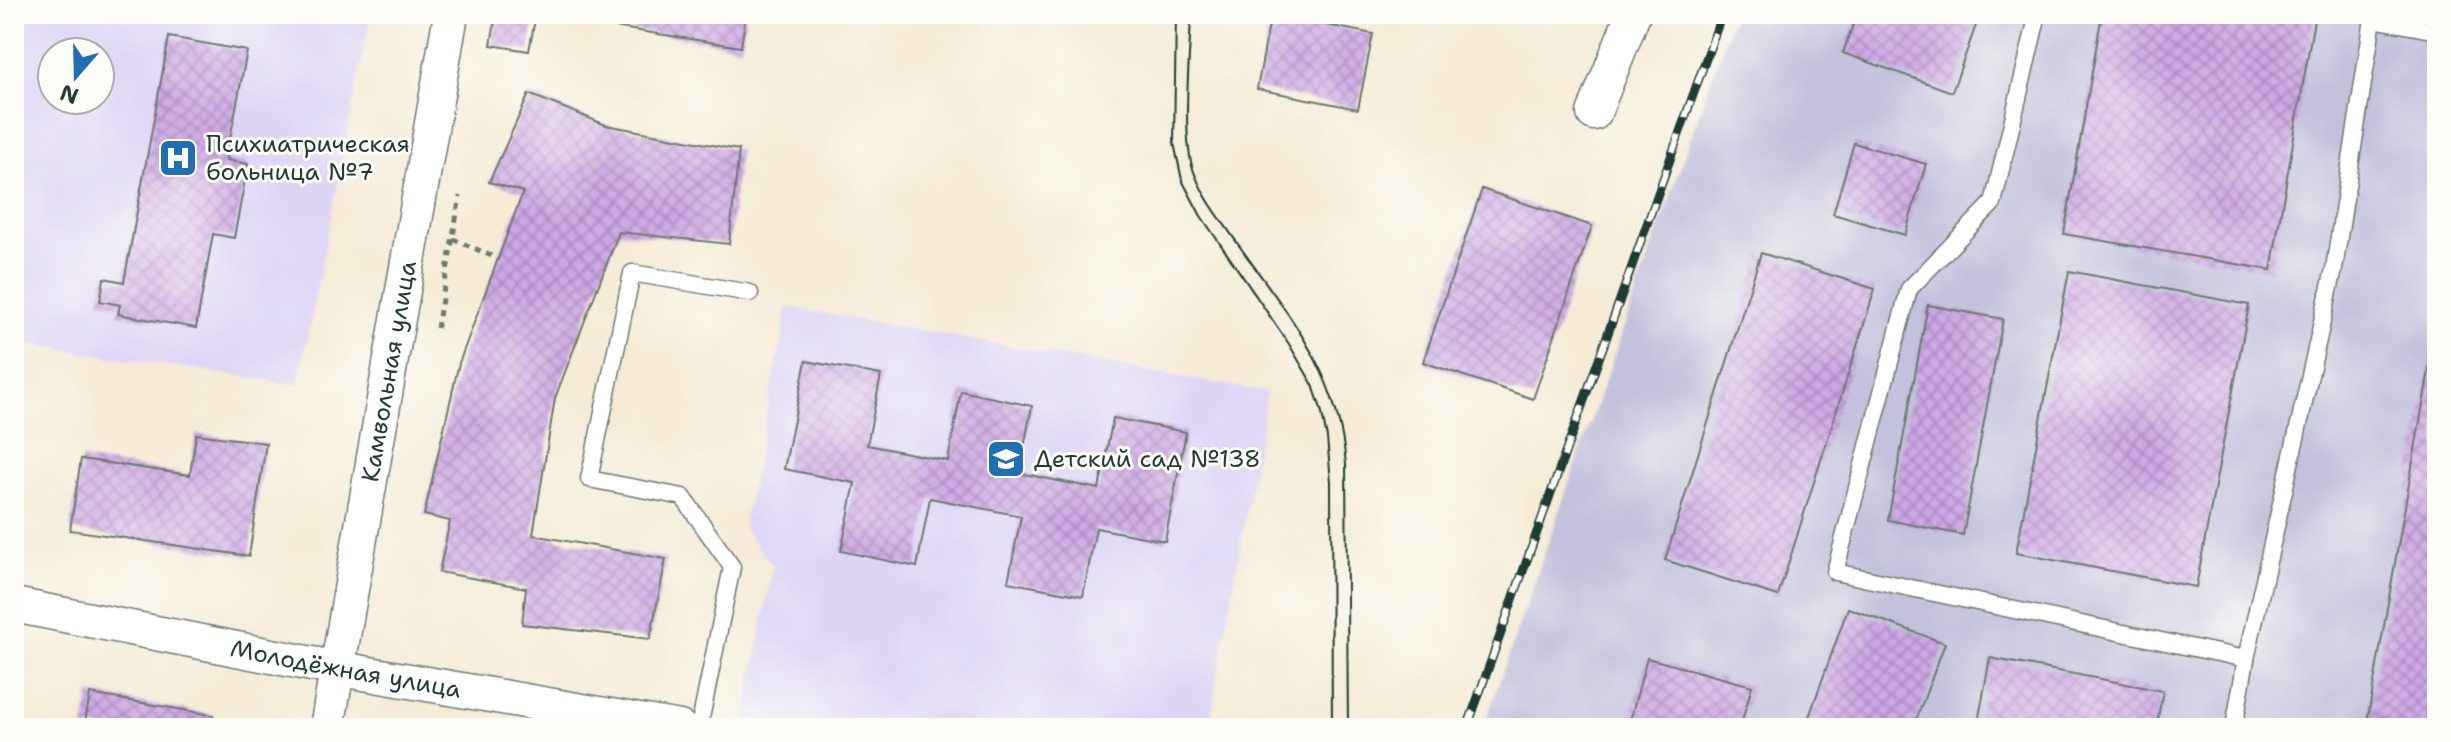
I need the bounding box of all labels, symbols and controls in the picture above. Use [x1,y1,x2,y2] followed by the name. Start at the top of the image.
[36,36,116,116] north arrow
[56,78,82,111] text: N
[206,128,410,188] place label: Психиатрическая больница №7
[157,137,199,179] hospital icon: Психиатрическая больница №7
[354,258,424,484] street label: Камвольная улица
[985,438,1027,480] school or university icon: Детский сад №138
[1034,443,1261,475] place label: Детский сад №138
[228,632,464,706] street label: Молодёжная улица

